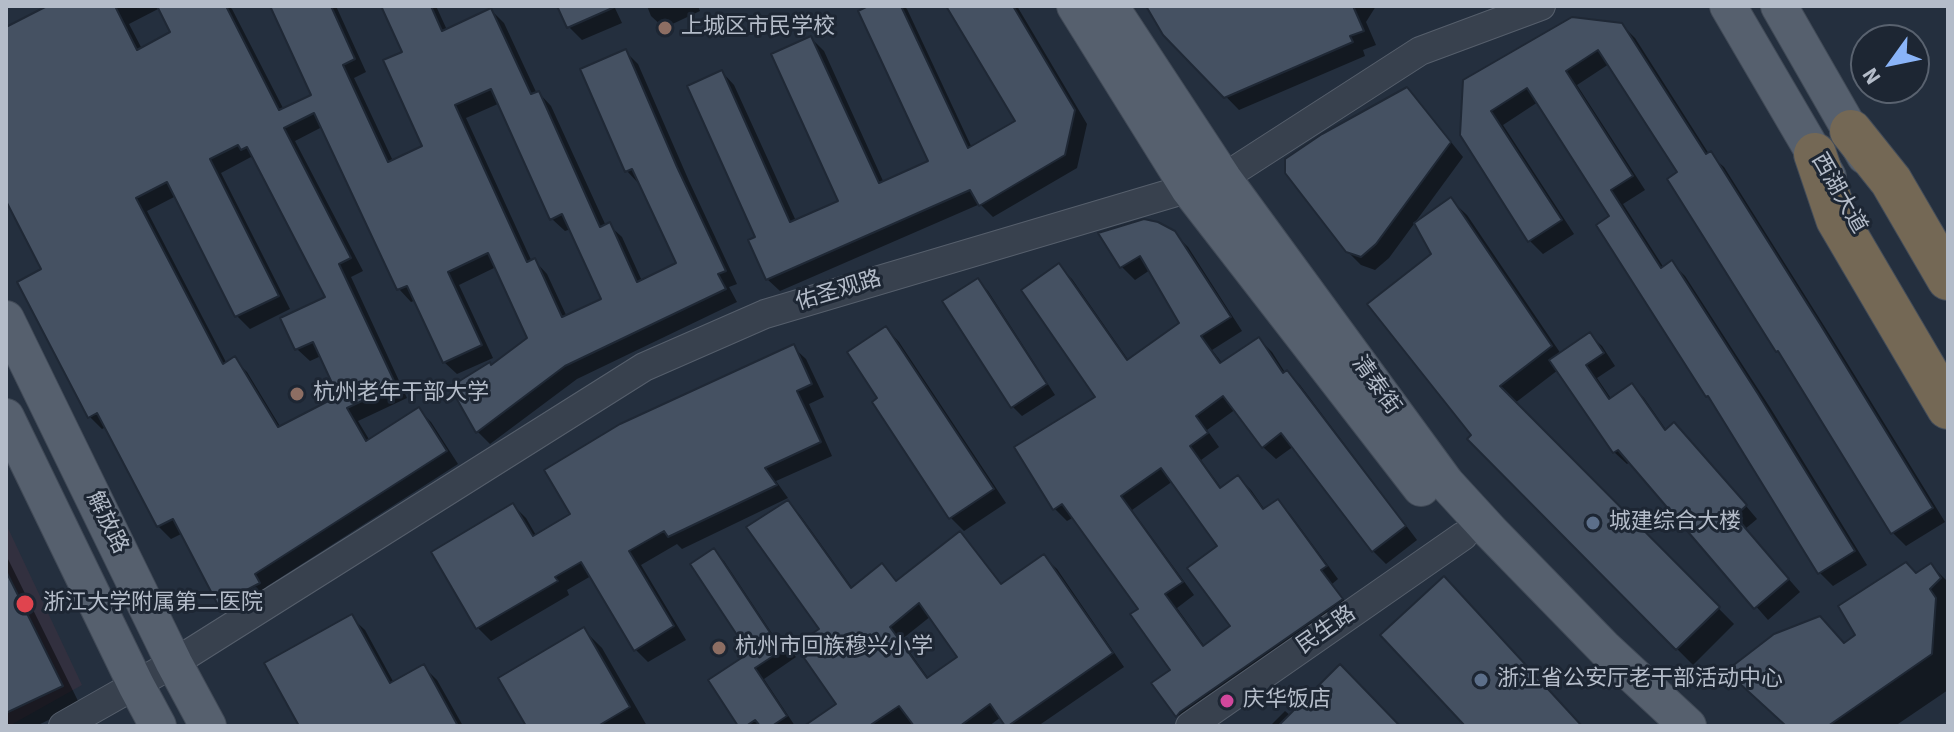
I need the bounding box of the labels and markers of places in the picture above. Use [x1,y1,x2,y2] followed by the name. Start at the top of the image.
[681,15,835,41] place label: 上城区市民学校
[656,19,674,37] marker: 上城区市民学校
[313,381,489,407] place label: 杭州老年干部大学
[288,385,306,403] marker: 杭州老年干部大学
[1609,510,1741,536] place label: 城建综合大楼
[1584,514,1602,532] marker: 城建综合大楼
[43,591,263,617] place label: 浙江大学附属第二医院
[14,593,36,615] marker: 浙江大学附属第二医院
[735,635,933,661] place label: 杭州市回族穆兴小学
[710,639,728,657] marker: 杭州市回族穆兴小学
[1497,667,1783,693] place label: 浙江省公安厅老干部活动中心
[1472,671,1490,689] marker: 浙江省公安厅老干部活动中心
[1243,688,1331,714] place label: 庆华饭店
[1218,692,1236,710] marker: 庆华饭店

